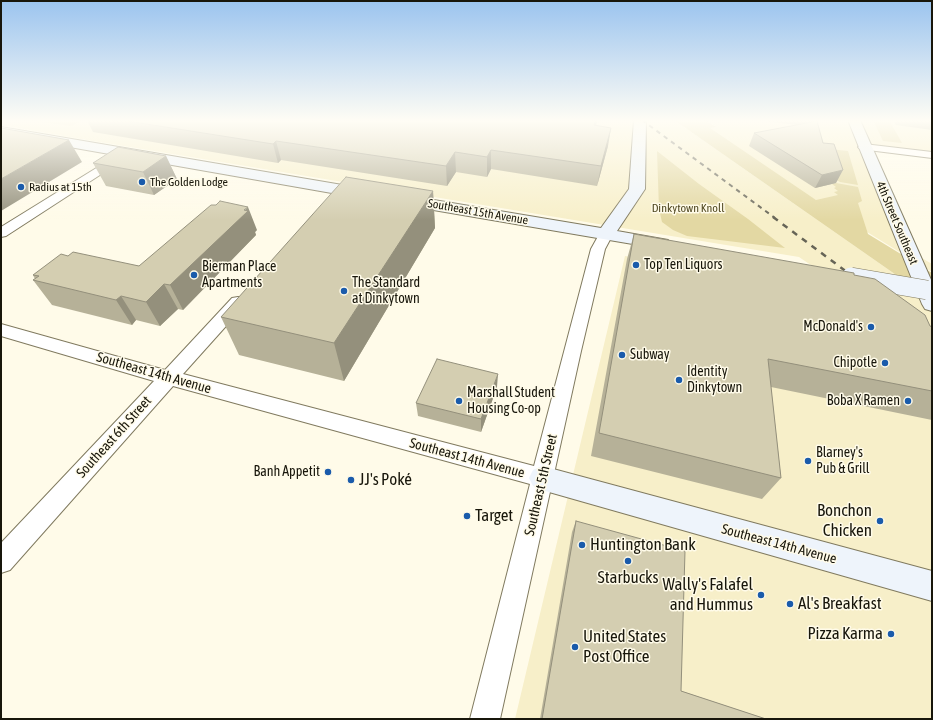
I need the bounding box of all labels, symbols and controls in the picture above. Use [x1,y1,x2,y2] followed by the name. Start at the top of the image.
[150,175,228,189] place label: The Golden Lodge
[137,177,147,187] marker: The Golden Lodge
[873,179,921,267] street label: 4th Street Southeast
[29,180,92,194] place label: Radius at 15th
[16,182,26,192] marker: Radius at 15th
[427,196,529,228] street label: Southeast 15th Avenue
[652,201,724,215] park label: Dinkytown Knoll
[644,257,722,273] place label: Top Ten Liquors
[202,259,276,292] place label: Bierman Place Apartments
[631,260,641,270] marker: Top Ten Liquors
[189,270,199,280] marker: Bierman Place Apartments
[352,275,420,308] place label: The Standard at Dinkytown
[339,286,349,296] marker: The Standard at Dinkytown
[803,319,863,335] place label: McDonald's
[866,322,876,332] marker: McDonald's
[630,347,670,363] place label: Subway
[95,349,213,397] street label: Southeast 14th Avenue
[617,350,627,360] marker: Subway
[834,355,877,371] place label: Chipotle
[880,358,890,368] marker: Chipotle
[687,364,742,396] place label: Identity Dinkytown
[674,375,684,385] marker: Identity Dinkytown
[467,385,555,418] place label: Marshall Student Housing Co-op
[73,393,155,481] street label: Southeast 6th Street
[827,393,900,409] place label: Boba X Ramen
[454,396,464,406] marker: Marshall Student Housing Co-op
[903,396,913,406] marker: Boba X Ramen
[521,433,561,537] street label: Southeast 5th Street
[408,435,526,481] street label: Southeast 14th Avenue
[816,445,870,478] place label: Blarney's Pub & Grill
[803,456,813,466] marker: Blarney's Pub & Grill
[254,464,320,480] place label: Banh Appetit
[323,467,333,477] marker: Banh Appetit
[359,470,412,490] place label: JJ's Poké
[346,475,356,485] marker: JJ's Poké
[817,501,872,541] place label: Bonchon Chicken
[475,506,513,526] place label: Target
[462,511,472,521] marker: Target
[875,516,885,526] marker: Bonchon Chicken
[720,521,838,567] street label: Southeast 14th Avenue
[590,535,696,555] place label: Huntington Bank
[577,540,587,550] marker: Huntington Bank
[623,556,633,566] marker: Starbucks
[598,568,658,588] place label: Starbucks
[663,575,753,615] place label: Wally's Falafel and Hummus
[756,590,766,600] marker: Wally's Falafel and Hummus
[798,594,882,614] place label: Al's Breakfast
[785,599,795,609] marker: Al's Breakfast
[808,624,883,644] place label: Pizza Karma
[583,627,666,667] place label: United States Post Office
[886,629,896,639] marker: Pizza Karma
[570,642,580,652] marker: United States Post Office

